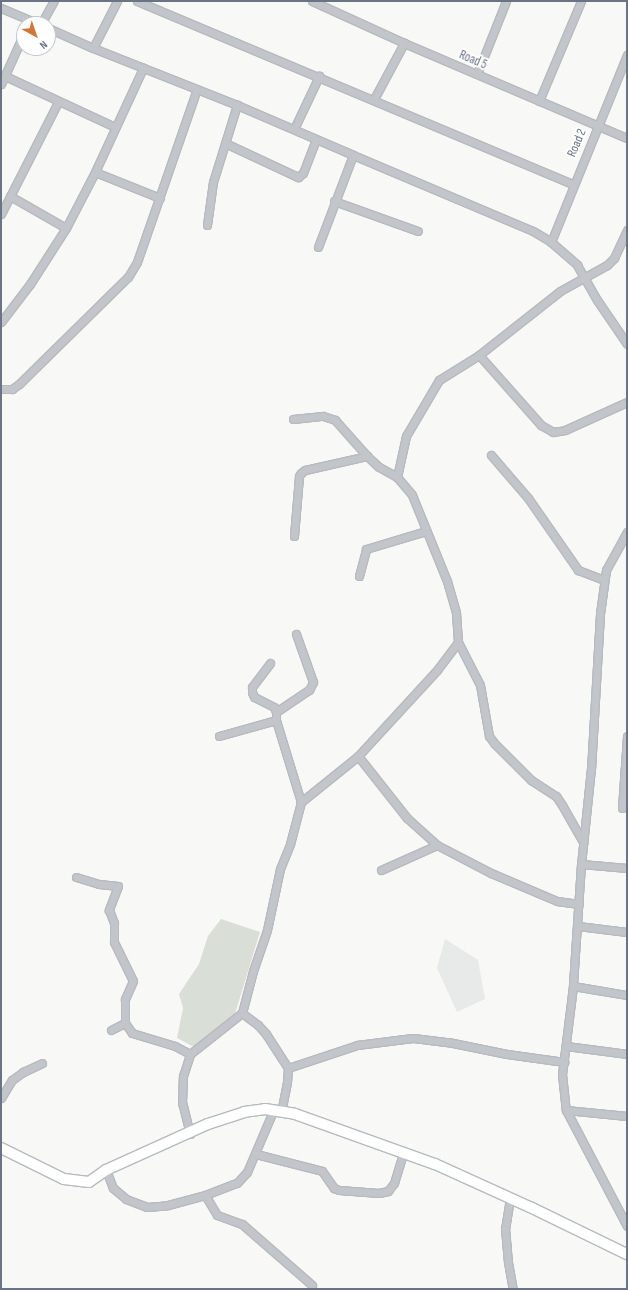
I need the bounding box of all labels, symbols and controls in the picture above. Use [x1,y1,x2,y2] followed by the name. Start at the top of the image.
[16,16,56,56] north arrow
[37,38,50,52] text: N
[457,47,489,73] street label: Road 5
[564,127,590,159] street label: Road 2

